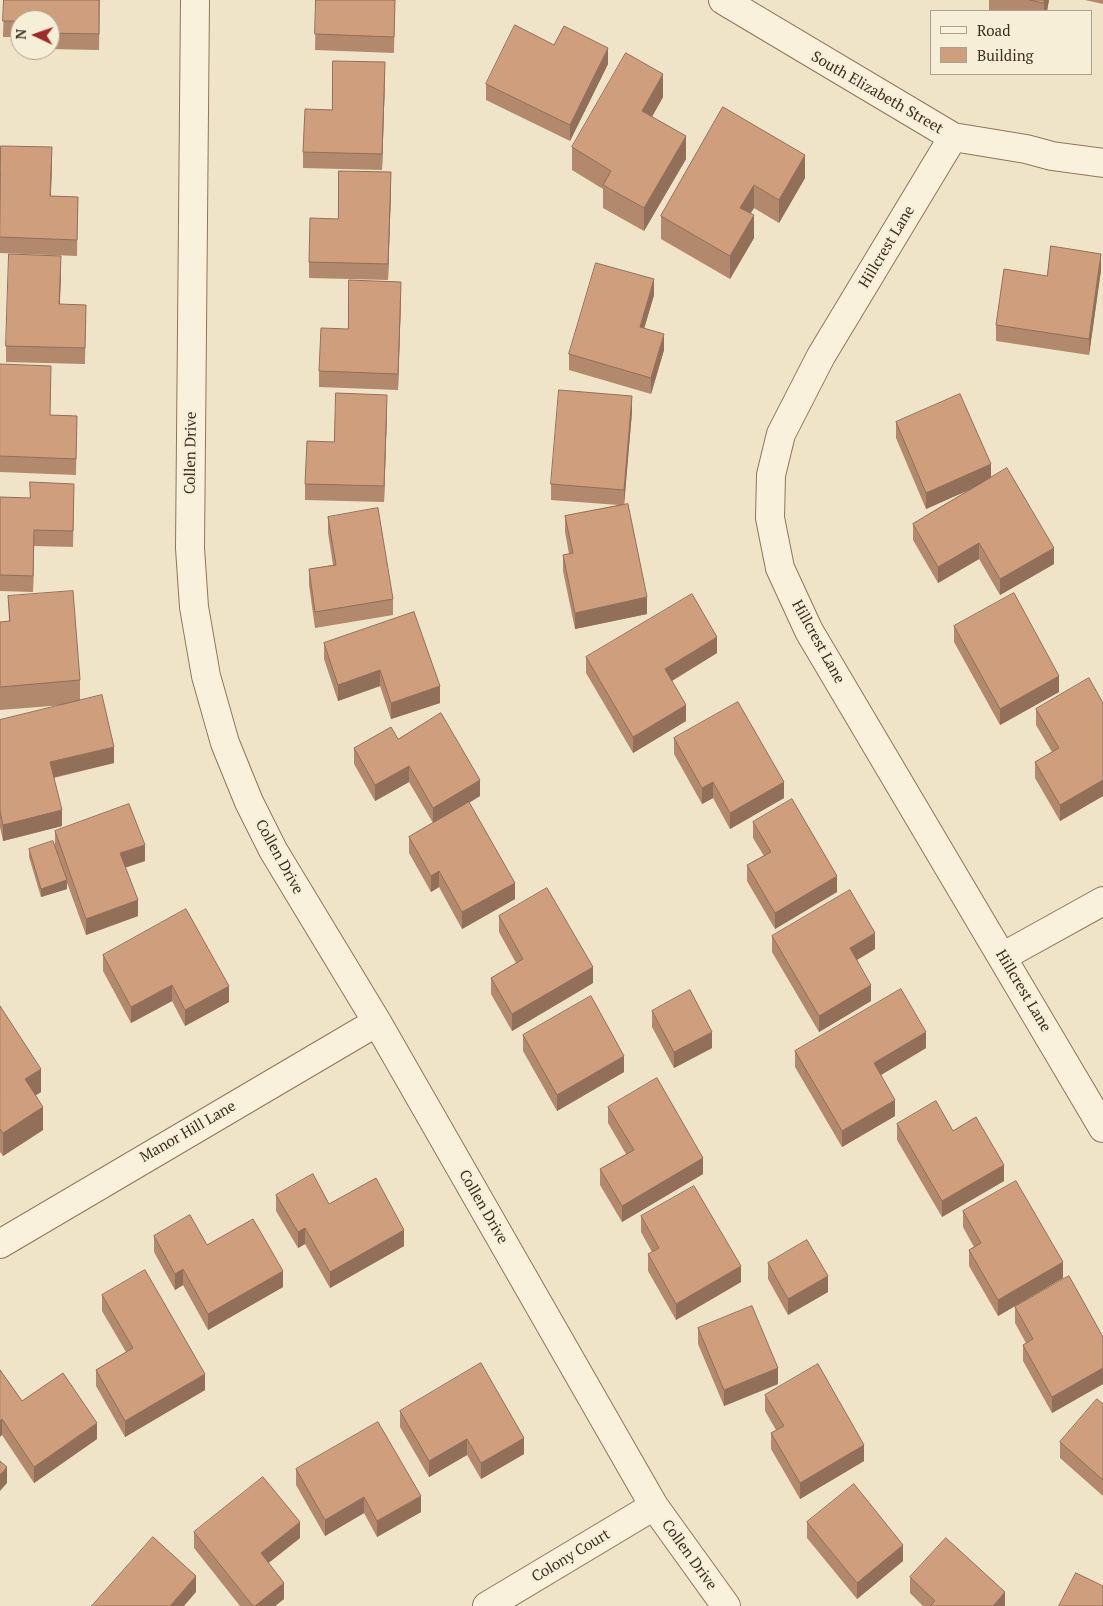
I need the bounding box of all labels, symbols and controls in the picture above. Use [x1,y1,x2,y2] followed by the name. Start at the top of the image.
[10,10,60,60] north arrow
[930,10,1093,75] legend
[977,20,1010,40] text: Road
[11,28,30,40] text: N
[977,45,1034,65] text: Building
[808,48,946,138] street label: South Elizabeth Street
[855,203,919,291] street label: Hillcrest Lane
[181,412,201,494] street label: Collen Drive
[788,597,848,687] street label: Hillcrest Lane
[251,817,307,897] street label: Collen Drive
[991,947,1055,1035] street label: Hillcrest Lane
[137,1097,239,1167] street label: Manor Hill Lane
[455,1167,511,1247] street label: Collen Drive
[657,1516,721,1594] street label: Collen Drive
[529,1526,613,1586] street label: Colony Court

